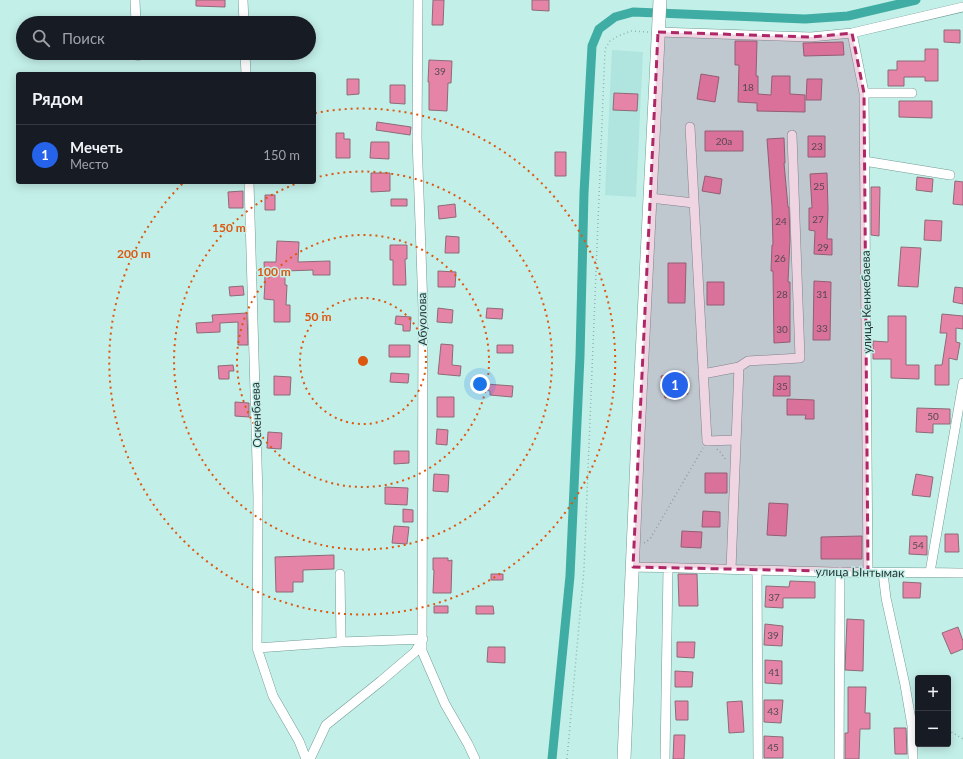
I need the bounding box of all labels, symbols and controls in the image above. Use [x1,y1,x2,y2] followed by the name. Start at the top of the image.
[16,16,316,60] search box
[30,27,52,49] icon: search
[62,29,105,47] text: Поиск
[434,65,446,77] house number: 39
[742,81,754,93] house number: 18
[32,88,83,109] text: Рядом
[716,135,732,147] house number: 20а
[70,138,123,156] text: Мечеть
[811,140,823,152] house number: 23
[41,147,49,163] text: 1
[263,147,300,163] text: 150 m
[70,156,109,172] text: Место
[813,180,825,192] house number: 25
[812,213,824,225] house number: 27
[775,215,787,227] house number: 24
[212,220,246,235] text: 150 m
[817,241,829,253] house number: 29
[117,246,151,261] text: 200 m
[858,250,874,354] street label: улица Кенжебаева
[774,252,786,264] house number: 26
[257,264,291,279] text: 100 m
[776,288,788,300] house number: 28
[816,288,828,300] house number: 31
[414,292,430,346] street label: Абуолова
[305,309,331,324] text: 50 m
[816,322,828,334] house number: 33
[776,323,788,335] house number: 30
[356,354,370,368] centre of rings
[662,370,688,400] pin: 1
[470,374,490,394] your location
[776,380,788,392] house number: 35
[247,382,265,448] street label: Оскенбаева
[927,410,939,422] house number: 50
[912,539,924,551] house number: 54
[816,564,905,580] street label: улица Ынтымак
[768,591,780,603] house number: 37
[767,629,779,641] house number: 39
[768,666,780,678] house number: 41
[915,675,951,747] map controls
[915,675,951,711] button: +
[767,705,779,717] house number: 43
[915,711,951,747] button: −
[767,741,779,753] house number: 45

